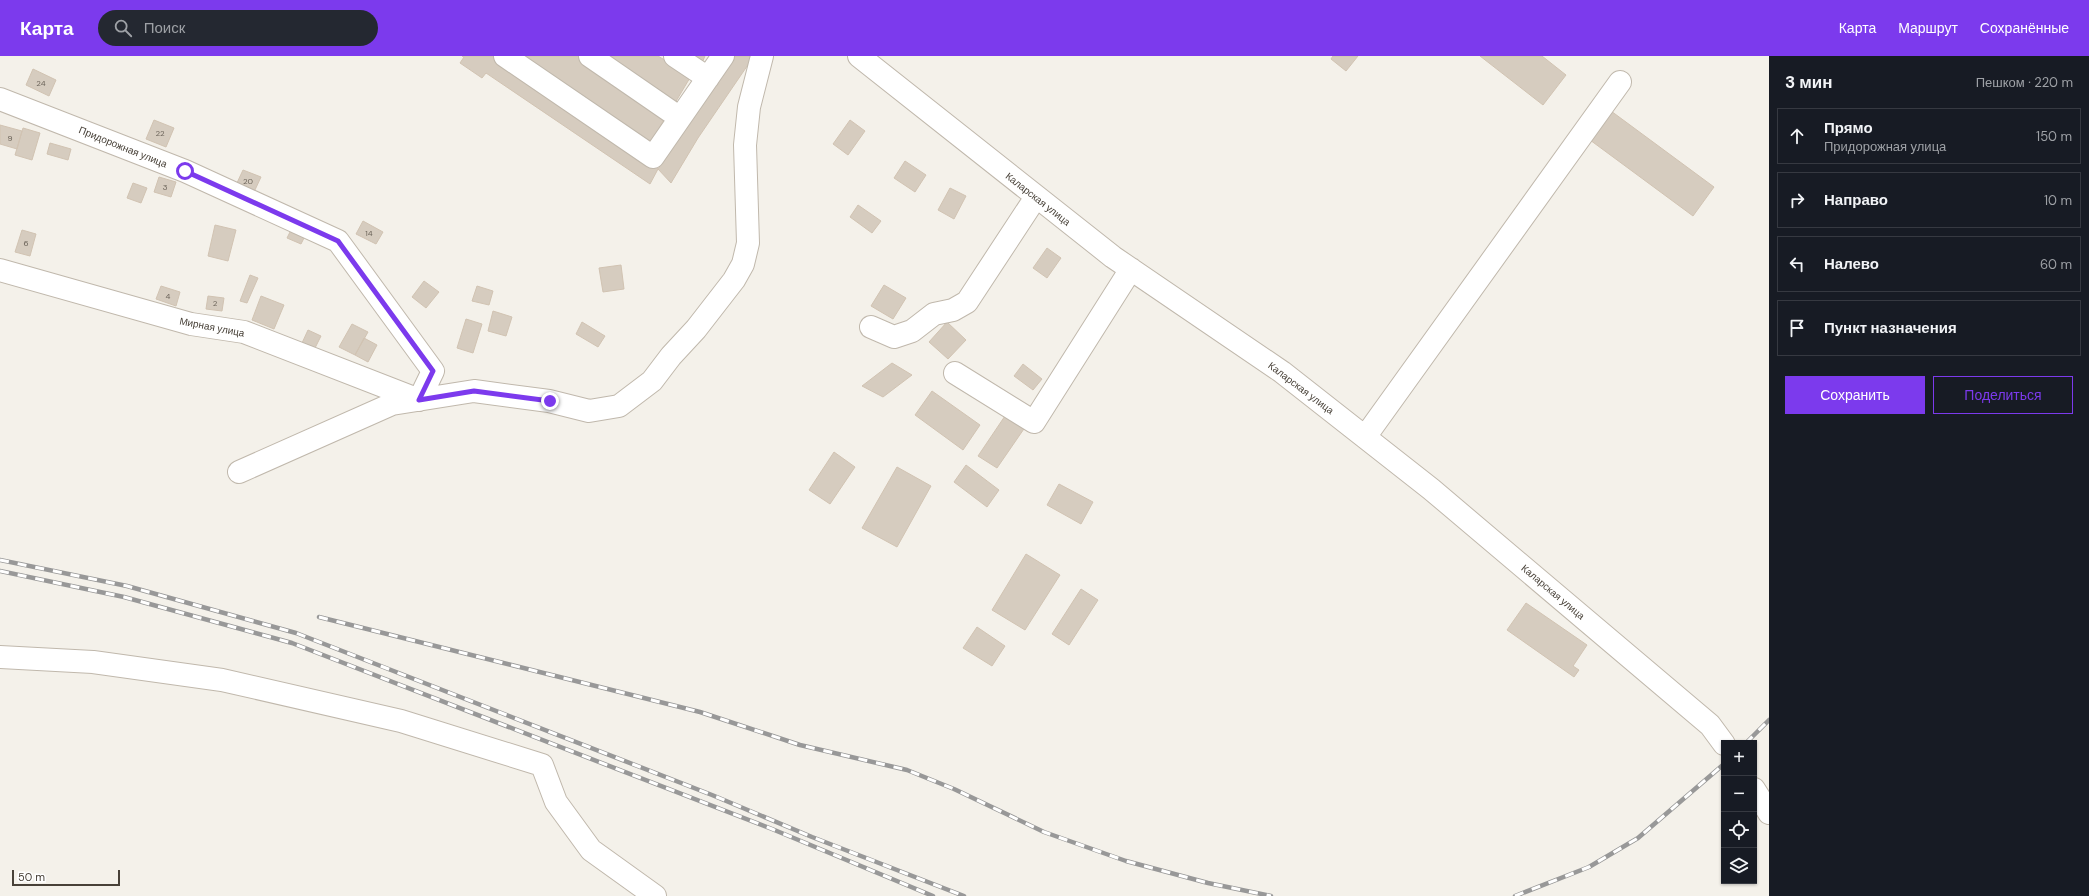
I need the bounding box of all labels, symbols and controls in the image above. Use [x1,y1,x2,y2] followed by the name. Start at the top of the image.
[98,10,378,46] search box
[20,16,74,41] text: Карта
[112,17,134,39] icon: search
[144,18,185,38] text: Поиск
[1839,19,1876,37] text: Карта
[1898,19,1958,37] text: Маршрут
[1980,19,2069,37] text: Сохранённые
[1785,71,1833,93] text: 3 мин
[1976,74,2073,91] text: Пешком · 220 m
[36,78,46,88] house number: 24
[1824,118,1873,138] text: Прямо
[77,123,169,171] street label: Придорожная улица
[1786,125,1808,147] icon: ahead
[155,128,165,138] house number: 22
[2036,128,2072,145] text: 150 m
[7,133,13,143] house number: 9
[1824,138,1946,155] text: Придорожная улица
[176,162,194,180] route start
[1003,170,1073,229] street label: Каларская улица
[243,176,254,186] house number: 20
[163,182,168,192] house number: 3
[1786,189,1808,211] icon: right
[1824,190,1888,210] text: Направо
[2044,192,2072,209] text: 10 m
[365,228,373,238] house number: 14
[23,238,29,248] house number: 6
[1786,253,1808,275] icon: left
[1824,254,1879,274] text: Налево
[2040,256,2072,273] text: 60 m
[166,291,171,301] house number: 4
[213,298,218,308] house number: 2
[178,314,246,340] street label: Мирная улица
[1786,317,1808,339] icon: arrive
[1824,318,1957,338] text: Пункт назначения
[1266,359,1337,417] street label: Каларская улица
[1785,376,1925,414] button: Сохранить
[1933,376,2073,414] button: Поделиться
[541,392,559,410] route end
[1519,562,1588,623] street label: Каларская улица
[1721,740,1757,884] map controls
[1721,740,1757,776] button: +
[1721,776,1757,812] button: −
[1721,812,1757,848] button: locate
[1721,848,1757,884] button: layers
[12,868,120,887] scale bar
[18,870,45,884] text: 50 m

